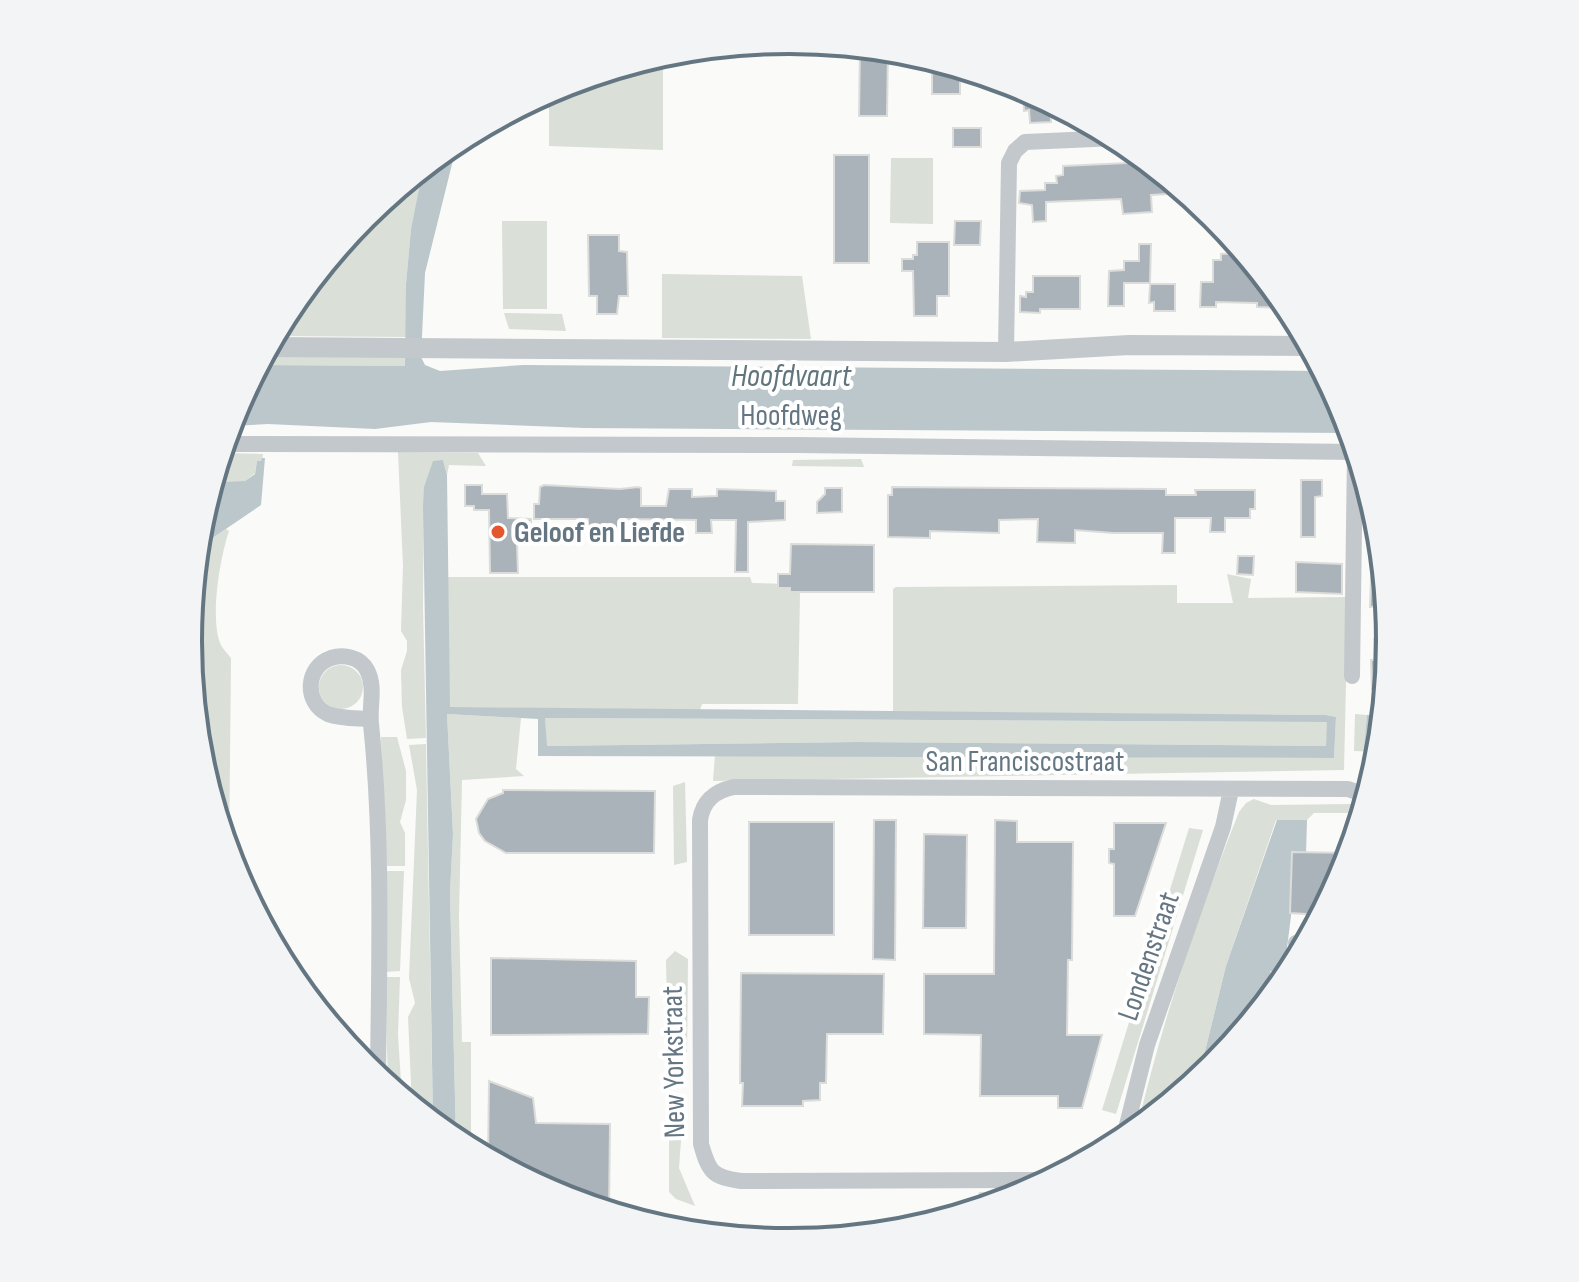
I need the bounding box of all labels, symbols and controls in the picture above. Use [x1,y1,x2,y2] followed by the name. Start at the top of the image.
[731,357,852,396] water label: Hoofdvaart
[740,398,842,434] street label: Hoofdweg
[514,515,685,551] place label: Geloof en Liefde
[489,523,507,541] marker: Geloof en Liefde
[926,744,1124,780] street label: San Franciscostraat
[1110,887,1188,1025] street label: Londenstraat
[655,986,693,1138] street label: New Yorkstraat

